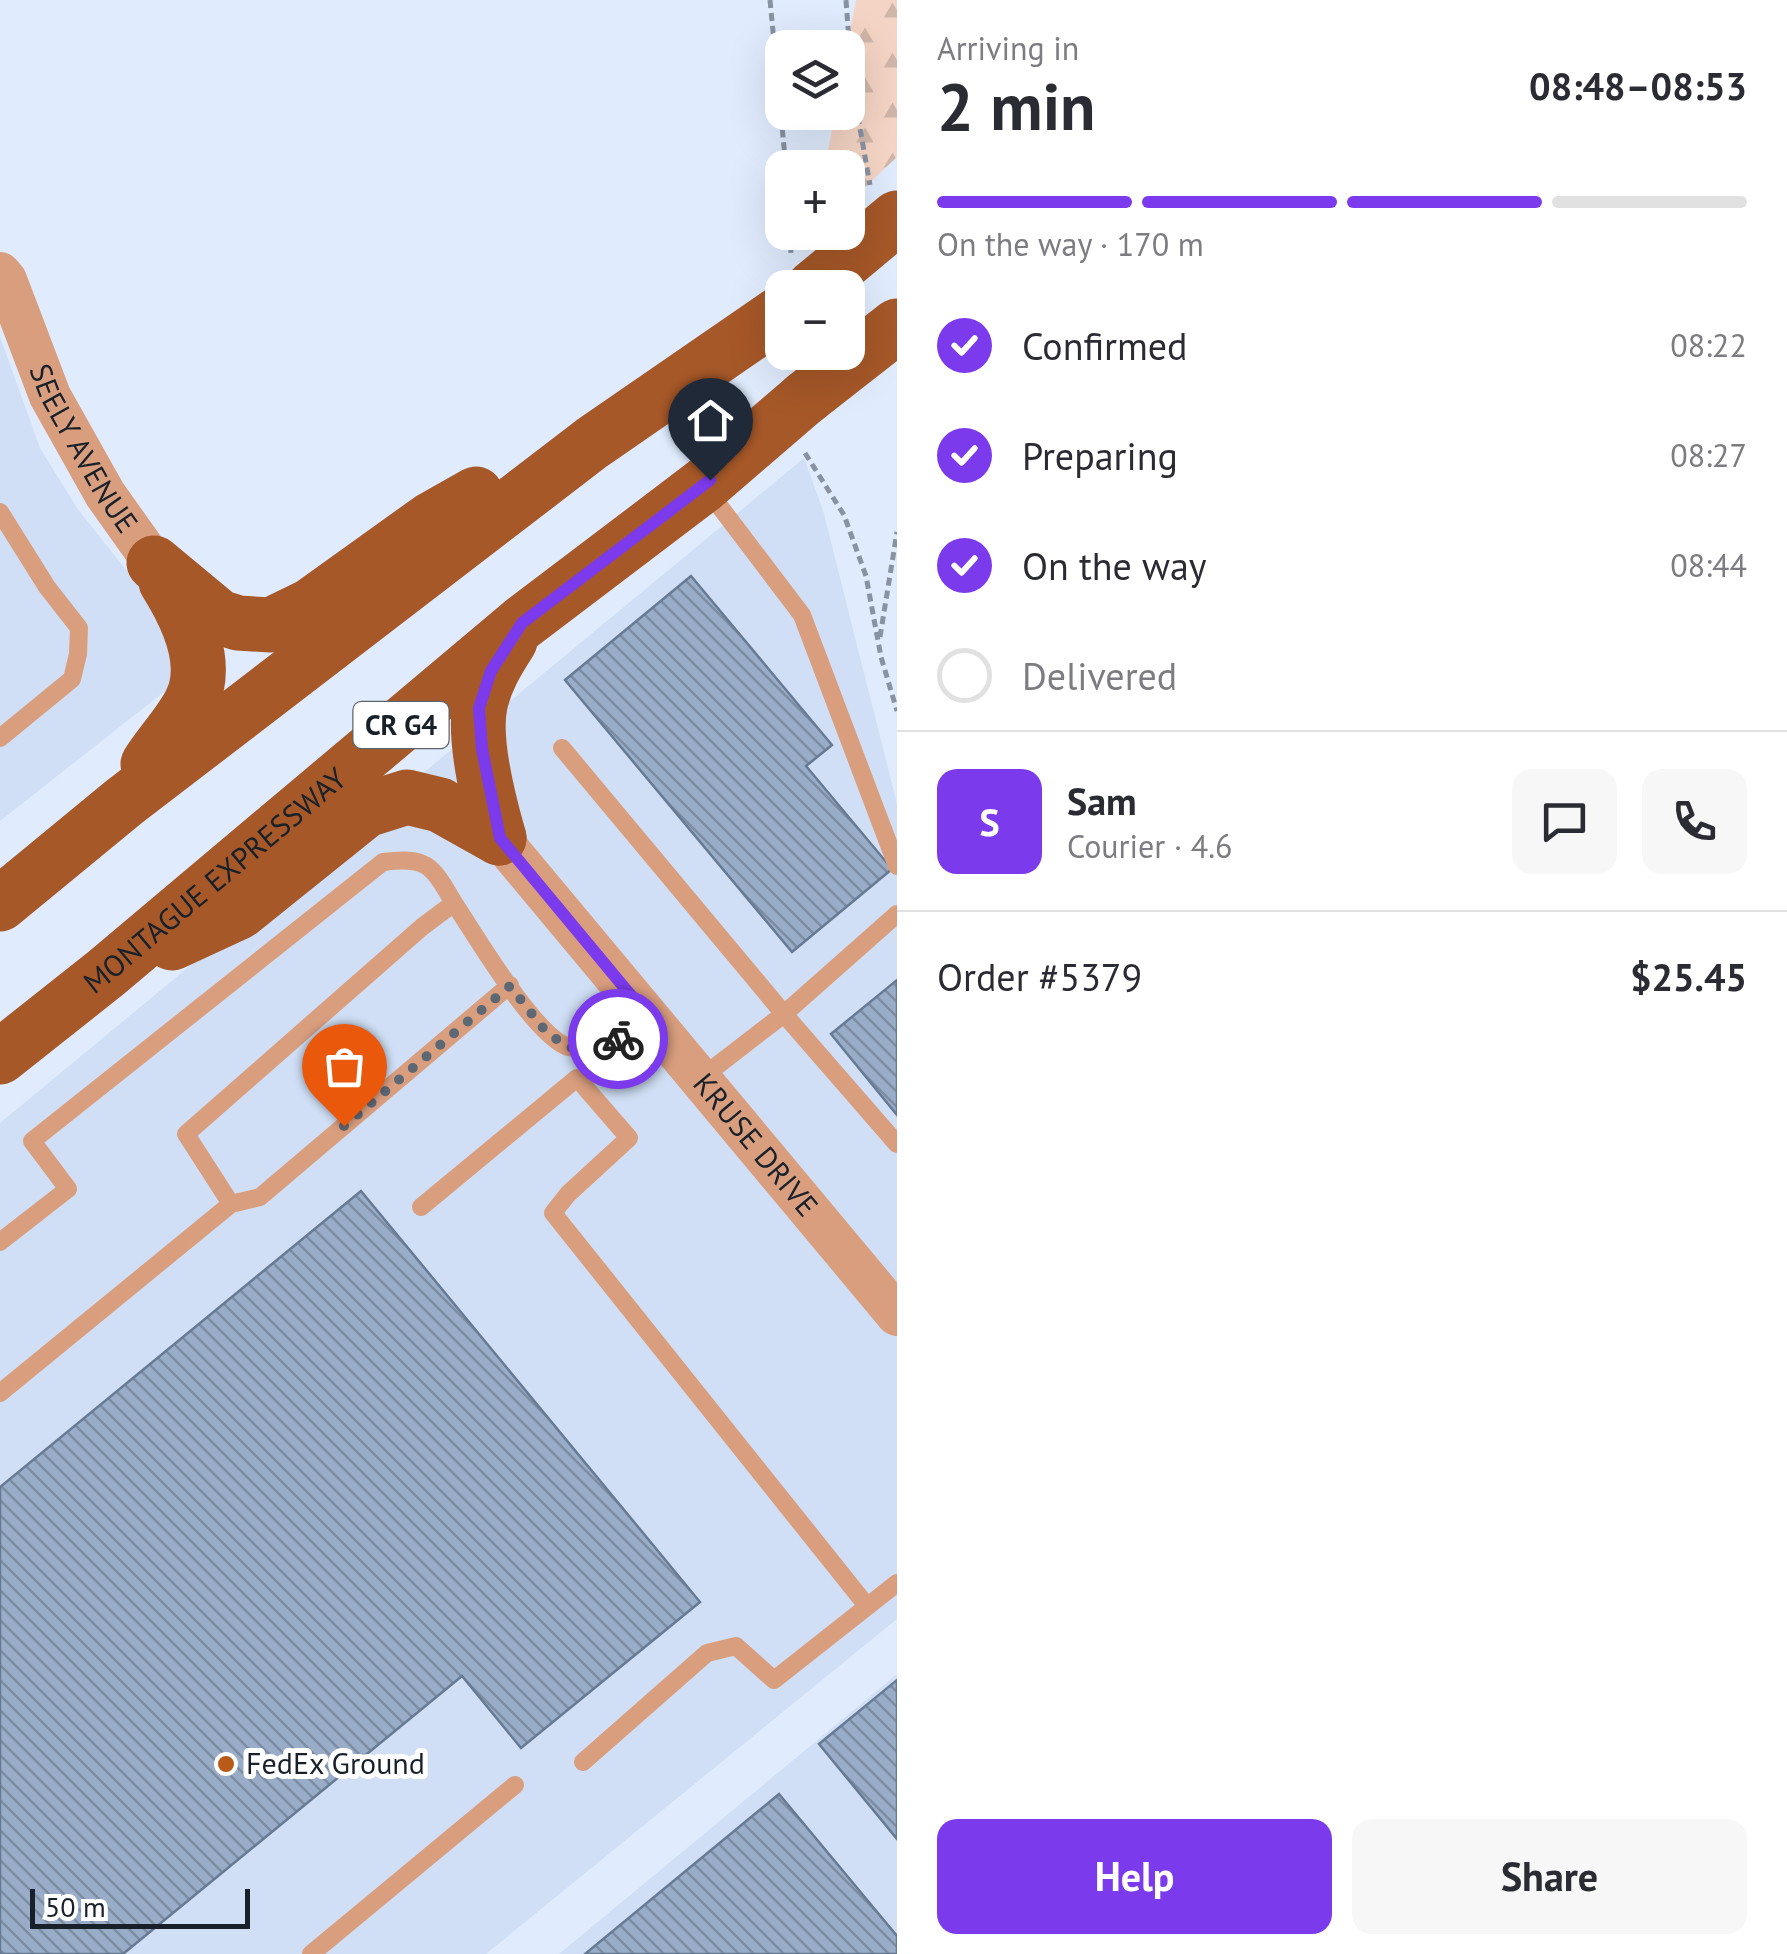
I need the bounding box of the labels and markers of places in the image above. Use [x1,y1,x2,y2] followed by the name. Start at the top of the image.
[668,378,753,481] pin
[302,1024,387,1127] pin
[246,1743,425,1782] place label: FedEx Ground
[215,1753,237,1775] marker: FedEx Ground

